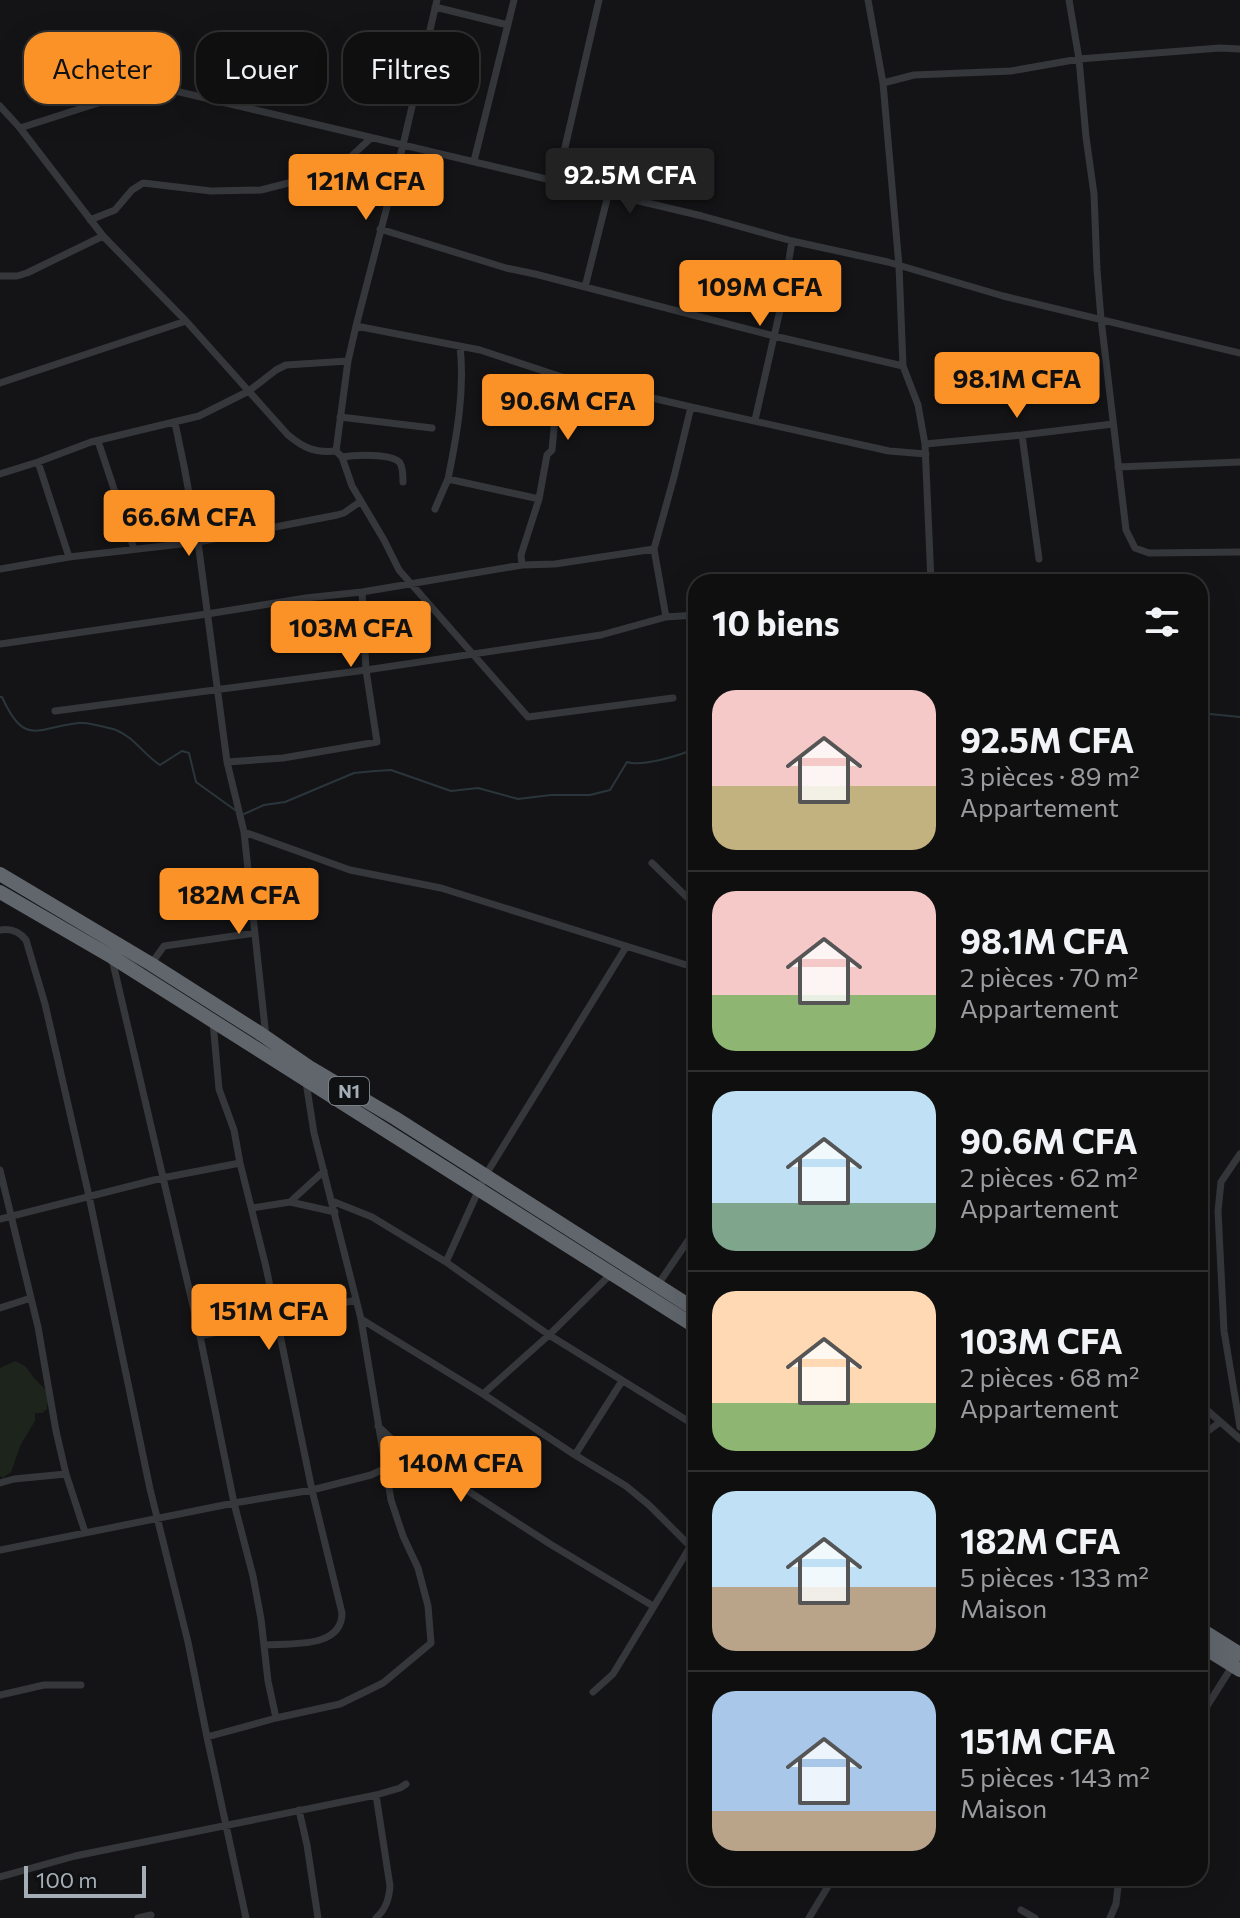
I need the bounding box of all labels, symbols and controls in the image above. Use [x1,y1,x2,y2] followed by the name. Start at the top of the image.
[24,32,180,104] chip: Acheter
[196,32,327,104] chip: Louer
[343,32,479,104] chip: Filtres
[538,148,722,216] pin: 92.5M CFA
[283,154,449,222] pin: 121M CFA
[563,158,697,189] text: 92.5M CFA
[307,164,425,195] text: 121M CFA
[677,260,843,328] pin: 109M CFA
[697,270,823,301] text: 109M CFA
[925,352,1109,420] pin: 98.1M CFA
[953,362,1081,393] text: 98.1M CFA
[476,374,660,442] pin: 90.6M CFA
[500,384,636,415] text: 90.6M CFA
[97,490,281,558] pin: 66.6M CFA
[122,500,256,531] text: 66.6M CFA
[1140,600,1184,644] icon: filters
[268,601,434,669] pin: 103M CFA
[712,601,839,643] text: 10 biens
[289,611,413,642] text: 103M CFA
[960,718,1134,760] text: 92.5M CFA
[776,722,872,818] icon: home
[960,760,1140,791] text: 3 pièces · 89 m²
[960,791,1119,822] text: Appartement
[156,868,322,936] pin: 182M CFA
[178,878,300,909] text: 182M CFA
[960,919,1129,961] text: 98.1M CFA
[776,923,872,1019] icon: home
[960,961,1138,992] text: 2 pièces · 70 m²
[960,992,1119,1023] text: Appartement
[329,1077,369,1105] road number: N1
[960,1119,1138,1161] text: 90.6M CFA
[776,1123,872,1219] icon: home
[960,1161,1138,1192] text: 2 pièces · 62 m²
[960,1192,1119,1223] text: Appartement
[186,1284,352,1352] pin: 151M CFA
[209,1294,329,1325] text: 151M CFA
[960,1319,1123,1361] text: 103M CFA
[776,1323,872,1419] icon: home
[960,1361,1139,1392] text: 2 pièces · 68 m²
[960,1392,1119,1423] text: Appartement
[378,1436,544,1504] pin: 140M CFA
[398,1446,524,1477] text: 140M CFA
[960,1519,1121,1561] text: 182M CFA
[776,1523,872,1619] icon: home
[960,1561,1149,1592] text: 5 pièces · 133 m²
[960,1592,1047,1623] text: Maison
[960,1719,1116,1761] text: 151M CFA
[776,1723,872,1819] icon: home
[960,1761,1150,1792] text: 5 pièces · 143 m²
[960,1792,1047,1823] text: Maison
[24,1862,146,1898] scale bar
[36,1866,98,1893] text: 100 m

